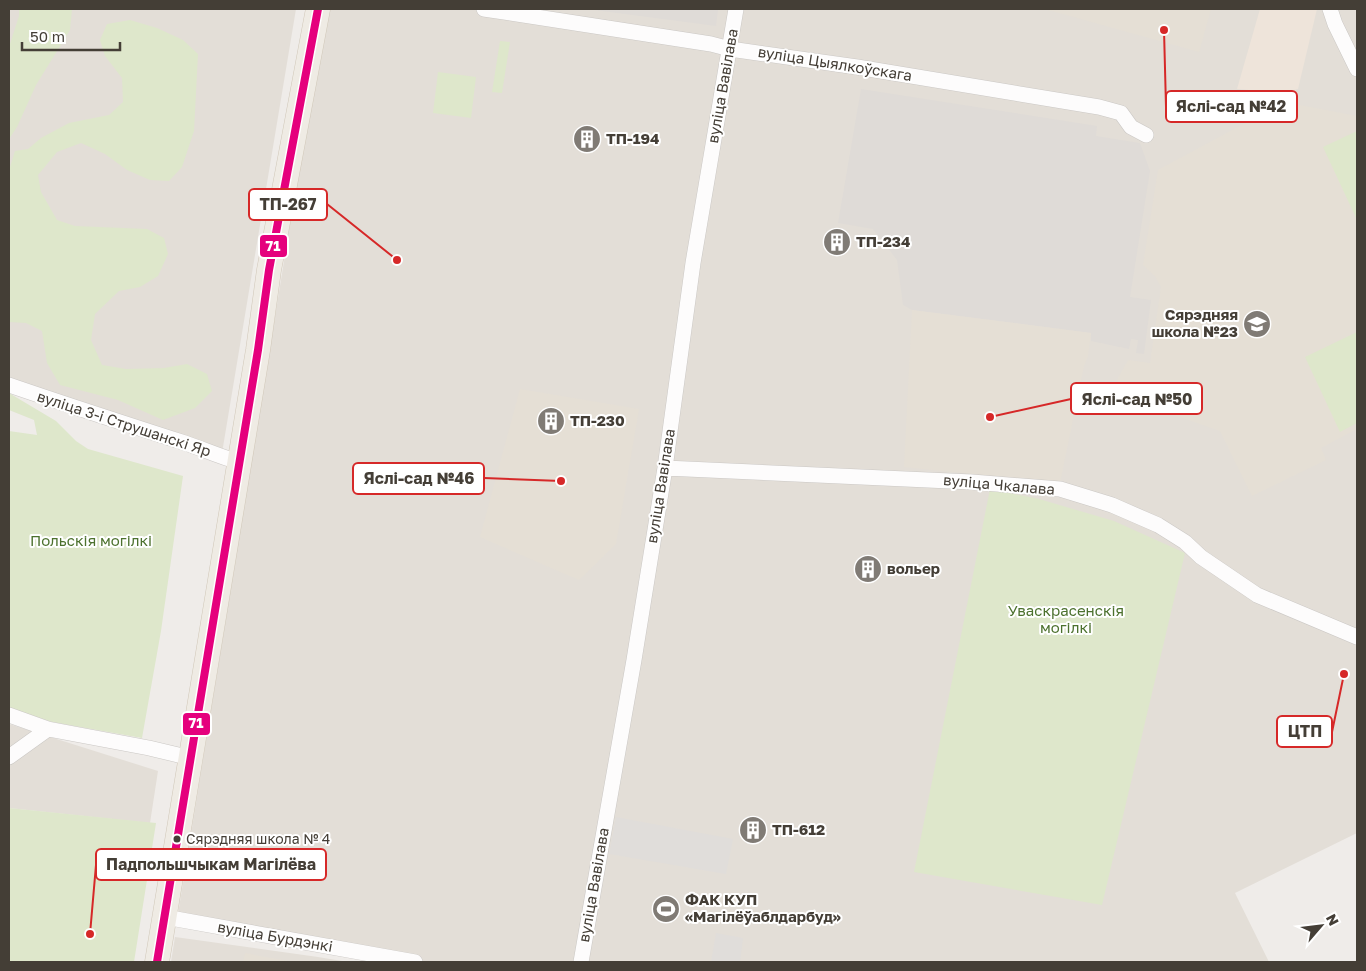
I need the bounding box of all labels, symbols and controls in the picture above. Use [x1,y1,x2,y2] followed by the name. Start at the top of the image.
[22,20,120,52] scale bar
[30,27,65,45] text: 50 m
[703,27,741,144] street label: вуліца Вавілава
[757,42,914,84] street label: вуліца Цыялкоўскага
[1166,91,1297,122] callout: Яслі-сад №42
[1176,96,1286,116] text: Яслі-сад №42
[572,124,602,154] building icon: ТП-194
[606,129,659,147] place label: ТП-194
[249,189,327,220] callout: ТП-267
[259,194,317,214] text: ТП-267
[822,227,852,257] building icon: ТП-234
[856,232,910,250] place label: ТП-234
[259,234,288,258] line badge: 71
[266,237,280,254] text: 71
[1152,305,1238,340] place label: Сярэдняя школа №23
[1242,309,1272,339] school or university icon: Сярэдняя школа №23
[1071,383,1202,414] callout: Яслі-сад №50
[35,386,214,460] street label: вуліца 3-і Струшанскі Яр
[1082,389,1192,409] text: Яслі-сад №50
[536,406,566,436] building icon: ТП-230
[570,411,625,429] place label: ТП-230
[642,427,678,545] street label: вуліца Вавілава
[353,463,484,494] callout: Яслі-сад №46
[364,468,474,488] text: Яслі-сад №46
[943,470,1056,498] street label: вуліца Чкалава
[30,531,152,549] park label: Польскія могілкі
[853,554,883,584] building icon: вольер
[887,559,940,577] place label: вольер
[1008,601,1124,636] park label: Уваскрасенскія могілкі
[182,712,211,736] line badge: 71
[189,714,203,731] text: 71
[1277,716,1332,747] callout: ЦТП
[1288,721,1322,741] text: ЦТП
[738,815,768,845] building icon: ТП-612
[772,820,825,838] place label: ТП-612
[574,826,612,943] street label: вуліца Вавілава
[186,830,330,847] place label: Сярэдняя школа № 4
[172,834,182,844] marker: Сярэдняя школа № 4
[96,849,326,880] callout: Падпольшчыкам Магілёва
[106,854,316,874] text: Падпольшчыкам Магілёва
[685,890,841,925] place label: ФАК КУП «Магілёўаблдарбуд»
[651,894,681,924] sports icon: ФАК КУП «Магілёўаблдарбуд»
[1296,901,1346,951] north arrow
[1323,911,1343,928] text: N
[216,917,334,955] street label: вуліца Бурдэнкі

